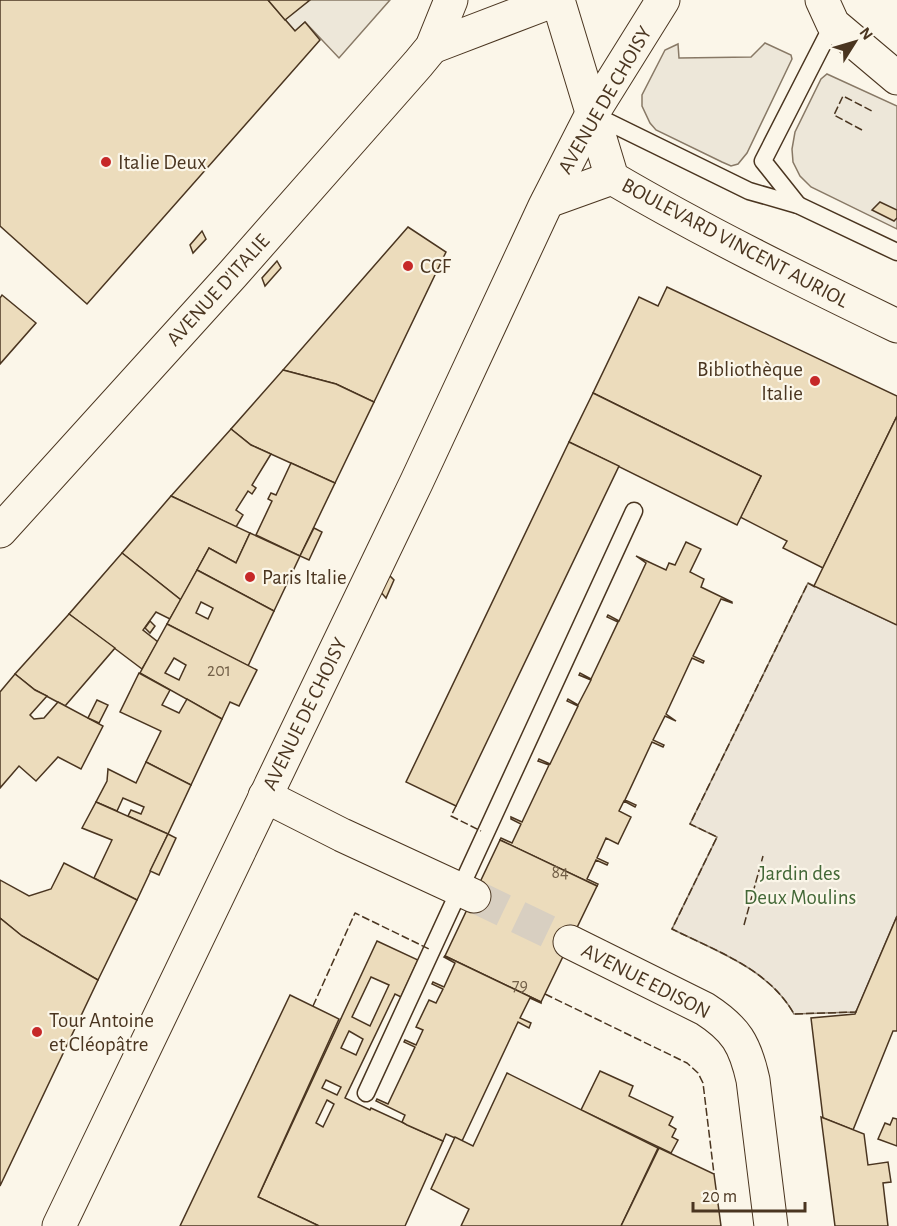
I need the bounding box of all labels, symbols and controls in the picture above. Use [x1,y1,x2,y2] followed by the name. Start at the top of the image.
[825,12,885,72] north arrow
[554,23,656,177] street label: AVENUE DE CHOISY
[856,24,876,43] text: N
[118,152,206,173] place label: Italie Deux
[99,155,113,169] marker: Italie Deux
[618,174,852,312] street label: BOULEVARD VINCENT AURIOL
[162,230,274,350] street label: AVENUE D'ITALIE
[420,256,452,277] place label: CCF
[401,259,415,273] marker: CCF
[697,359,803,404] place label: Bibliothèque Italie
[808,374,822,388] marker: Bibliothèque Italie
[262,567,347,588] place label: Paris Italie
[243,570,257,584] marker: Paris Italie
[259,634,351,794] street label: AVENUE DE CHOISY
[207,662,231,680] house number: 201
[744,863,856,908] park label: Jardin des Deux Moulins
[551,864,569,882] house number: 84
[578,939,714,1023] street label: AVENUE EDISON
[512,977,528,995] house number: 79
[49,1010,154,1055] place label: Tour Antoine et Cléopâtre
[30,1025,44,1039] marker: Tour Antoine et Cléopâtre
[693,1175,806,1213] scale bar
[702,1188,737,1206] text: 20 m

